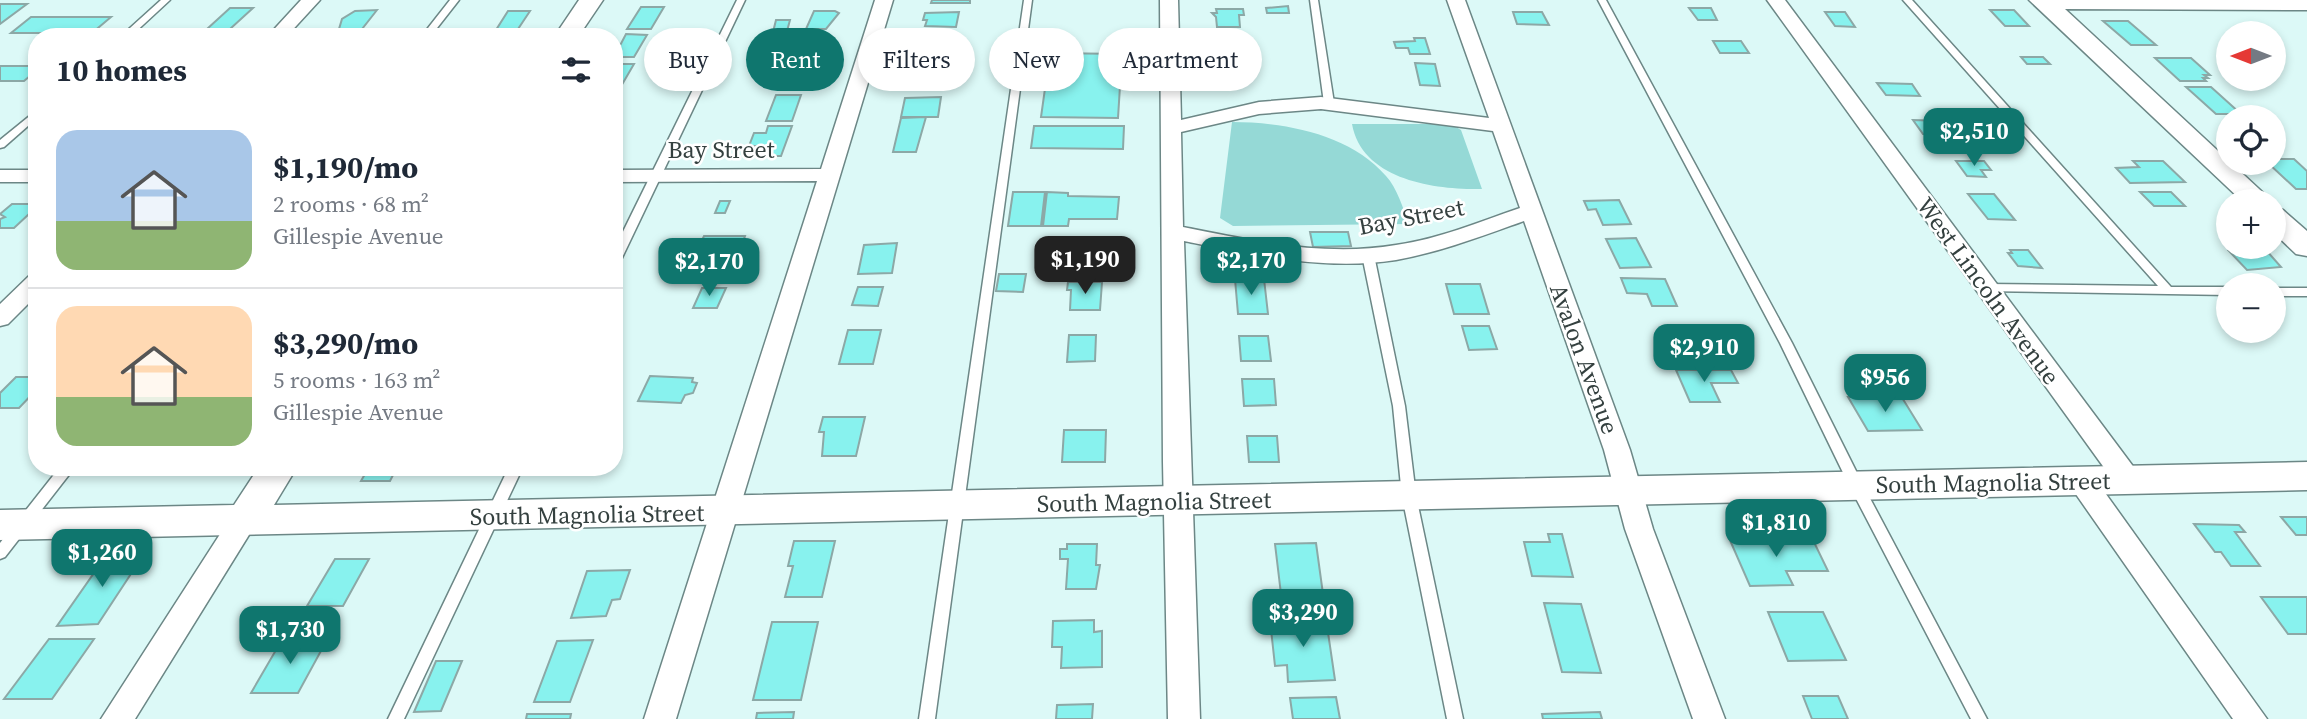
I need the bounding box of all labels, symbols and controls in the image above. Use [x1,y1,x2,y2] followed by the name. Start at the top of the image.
[2216,21,2286,91] north arrow
[2216,21,2286,343] map controls
[644,28,732,91] chip: Buy
[746,28,844,91] chip: Rent
[858,28,975,91] chip: Filters
[989,28,1084,91] chip: New
[1098,28,1262,91] chip: Apartment
[56,50,187,91] text: 10 homes
[557,51,595,89] icon: filters
[2216,105,2286,175] button: locate
[1917,108,2031,168] pin: $2,510
[1939,115,2009,147] text: $2,510
[668,133,775,166] street label: Bay Street
[273,147,418,188] text: $1,190/mo
[112,158,196,242] icon: home
[273,188,429,220] text: 2 rooms · 68 m²
[2216,189,2286,259] button: +
[1355,190,1467,243] street label: Bay Street
[1909,190,2068,391] street label: West Lincoln Avenue
[273,220,444,252] text: Gillespie Avenue
[1028,236,1142,296] pin: $1,190
[652,238,766,298] pin: $2,170
[1194,238,1308,297] pin: $2,170
[1050,243,1120,275] text: $1,190
[1216,244,1286,276] text: $2,170
[674,245,744,277] text: $2,170
[2216,273,2286,343] button: −
[1542,279,1627,439] street label: Avalon Avenue
[273,323,418,364] text: $3,290/mo
[1647,324,1761,384] pin: $2,910
[1669,331,1739,363] text: $2,910
[112,334,196,418] icon: home
[1844,354,1926,414] pin: $956
[1860,361,1910,393] text: $956
[273,364,440,396] text: 5 rooms · 163 m²
[273,396,444,428] text: Gillespie Avenue
[1876,464,2111,501] street label: South Magnolia Street
[1037,483,1272,520] street label: South Magnolia Street
[470,496,705,533] street label: South Magnolia Street
[1719,500,1833,559] pin: $1,810
[1741,506,1811,538] text: $1,810
[45,530,159,589] pin: $1,260
[67,536,137,568] text: $1,260
[1246,590,1360,649] pin: $3,290
[1268,596,1338,628] text: $3,290
[233,606,347,666] pin: $1,730
[255,613,325,645] text: $1,730

